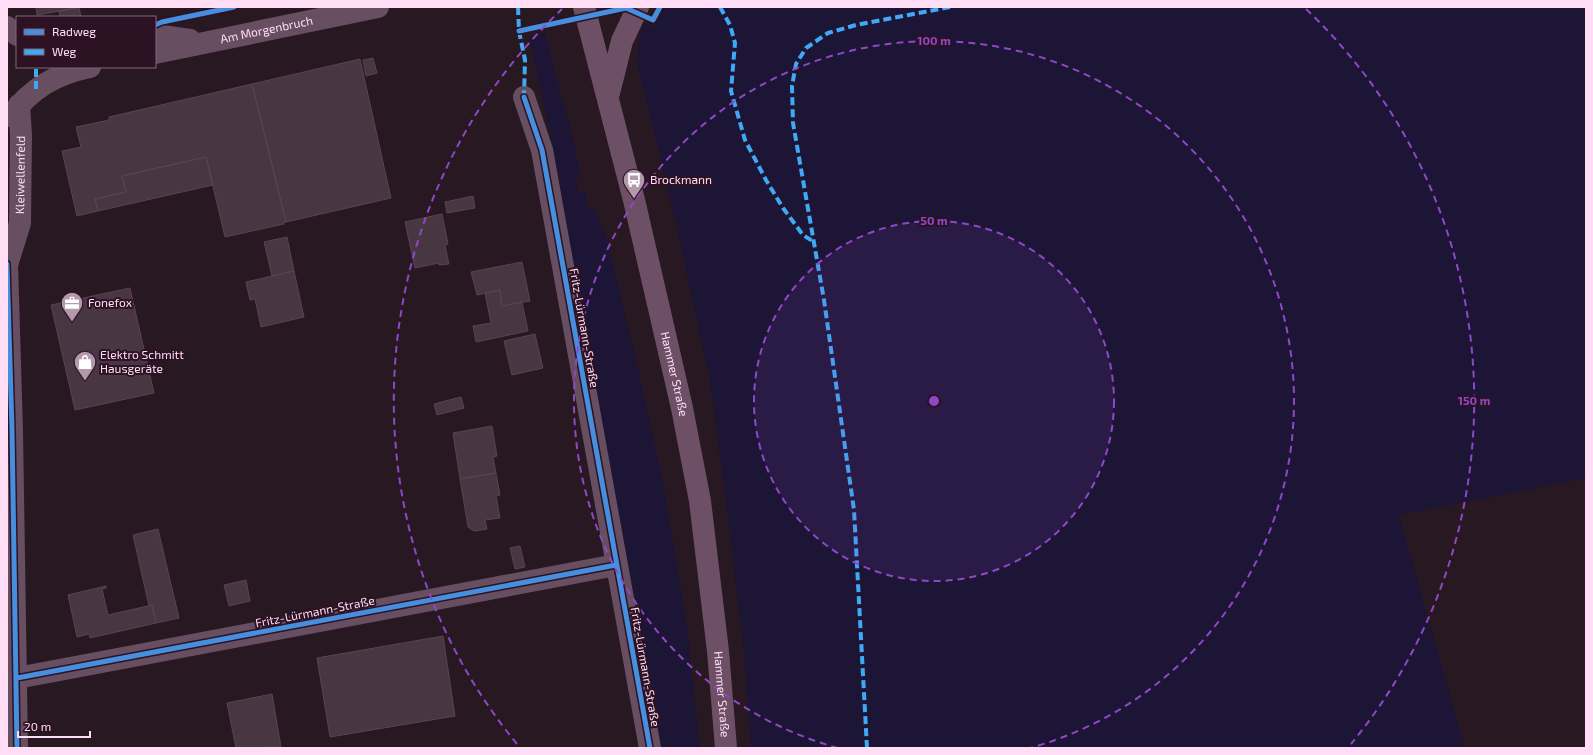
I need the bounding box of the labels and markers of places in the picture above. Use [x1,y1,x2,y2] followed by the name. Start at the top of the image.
[621,167,647,200] bus stop icon: Brockmann
[650,172,712,186] place label: Brockmann
[59,290,85,323] office icon: Fonefox
[88,295,133,309] place label: Fonefox
[100,347,184,375] place label: Elektro Schmitt Hausgeräte
[72,349,98,382] shop icon: Elektro Schmitt Hausgeräte
[927,394,941,408] centre of rings

